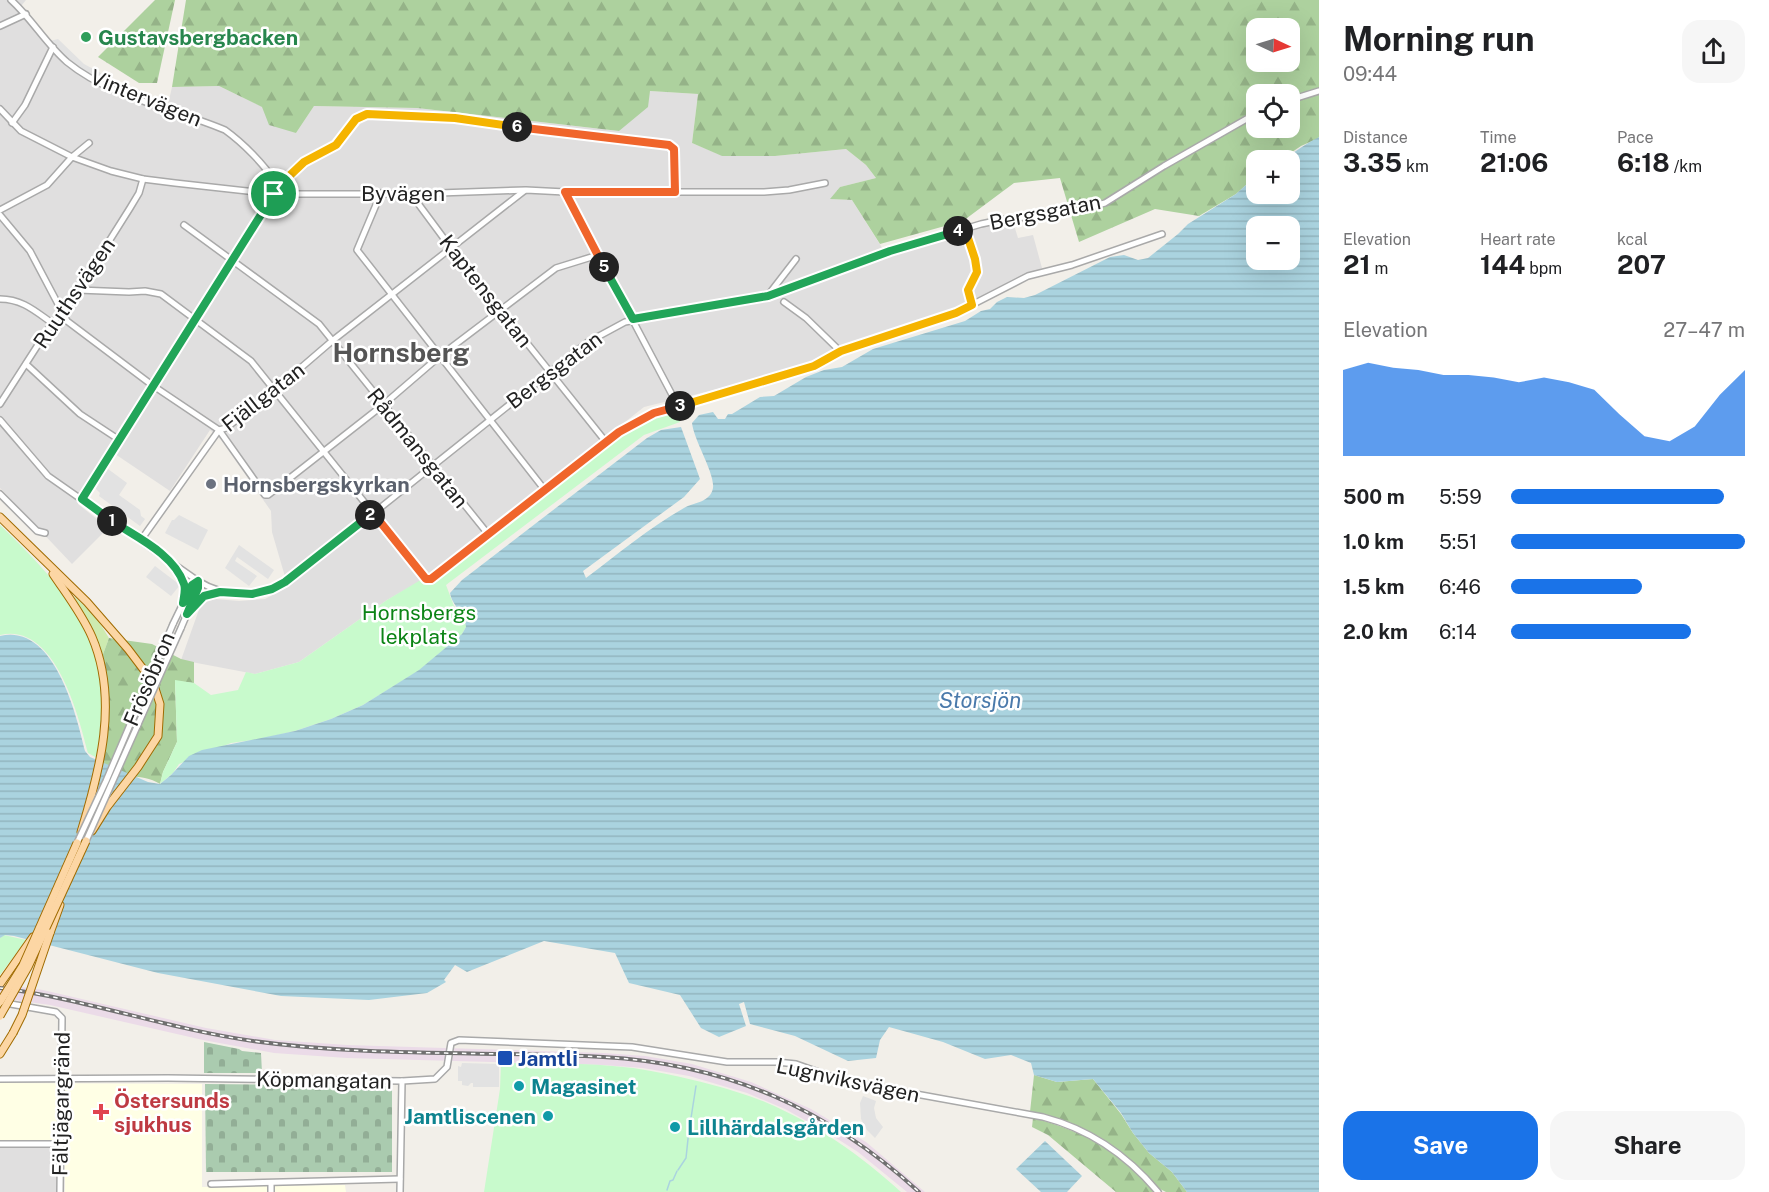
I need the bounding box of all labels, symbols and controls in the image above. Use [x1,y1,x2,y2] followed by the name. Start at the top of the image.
[1246,18,1300,72] north arrow
[1246,18,1300,270] map controls
[1343,20,1535,58] text: Morning run
[1682,20,1745,83] button: share
[98,25,298,50] place label: Gustavsbergbacken
[79,30,93,44] marker: Gustavsbergbacken
[1343,62,1397,86] text: 09:44
[87,64,205,132] street label: Vintervägen
[1246,84,1300,138] button: locate
[502,112,532,142] pin: 6
[512,117,522,136] text: 6
[1343,128,1408,147] text: Distance
[1480,128,1516,147] text: Time
[1617,128,1654,147] text: Pace
[1343,147,1402,178] text: 3.35
[1480,147,1549,178] text: 21:06
[1617,147,1670,178] text: 6:18
[1246,150,1300,204] button: +
[1402,157,1429,176] text: km
[1670,157,1702,176] text: /km
[248,168,299,219] pin
[257,177,290,210] icon: arrive
[361,181,445,206] street label: Byvägen
[987,189,1103,235] street label: Bergsgatan
[943,216,973,246] pin: 4
[1246,216,1300,270] button: −
[953,221,963,240] text: 4
[434,230,538,352] street label: Kaptensgatan
[1343,230,1411,249] text: Elevation
[1480,230,1556,249] text: Heart rate
[1617,230,1648,249] text: kcal
[28,233,120,353] street label: Ruuthsvägen
[1343,249,1371,280] text: 21
[1480,249,1525,280] text: 144
[1617,249,1666,280] text: 207
[589,252,619,282] pin: 5
[599,257,609,276] text: 5
[1371,259,1388,278] text: m
[1525,259,1562,278] text: bpm
[1343,318,1428,342] text: Elevation
[1663,318,1745,342] text: 27–47 m
[501,326,607,414] street label: Bergsgatan
[332,336,470,368] district label: Hornsberg
[217,357,309,437] street label: Fjällgatan
[362,383,474,513] street label: Rådmansgatan
[665,391,695,421] pin: 3
[675,396,685,415] text: 3
[223,472,410,497] place label: Hornsbergskyrkan
[204,477,218,491] marker: Hornsbergskyrkan
[1343,485,1405,509] text: 500 m
[1439,485,1482,509] text: 5:59
[355,500,385,530] pin: 2
[365,505,375,524] text: 2
[97,506,127,536] pin: 1
[109,511,115,530] text: 1
[1343,530,1404,554] text: 1.0 km
[1439,530,1477,554] text: 5:51
[1343,575,1404,599] text: 1.5 km
[1439,575,1481,599] text: 6:46
[362,600,476,649] park label: Hornsbergs lekplats
[1343,620,1408,644] text: 2.0 km
[1439,620,1477,644] text: 6:14
[118,628,180,730] street label: Frösöbron
[939,687,1021,713] water label: Storsjön
[47,1032,75,1176] street label: Fältjägargränd
[518,1046,578,1071] place label: Jamtli
[496,1049,514,1067] marker: Jamtli
[774,1053,922,1107] street label: Lugnviksvägen
[256,1066,392,1094] street label: Köpmangatan
[531,1074,637,1099] place label: Magasinet
[512,1079,526,1093] marker: Magasinet
[114,1088,230,1137] place label: Östersunds sjukhus
[92,1103,110,1121] marker: Östersunds sjukhus
[404,1104,536,1129] place label: Jamtliscenen
[541,1109,555,1123] marker: Jamtliscenen
[1343,1111,1538,1180] button: Save
[1550,1111,1745,1180] button: Share
[687,1115,864,1140] place label: Lillhärdalsgården
[668,1120,682,1134] marker: Lillhärdalsgården

